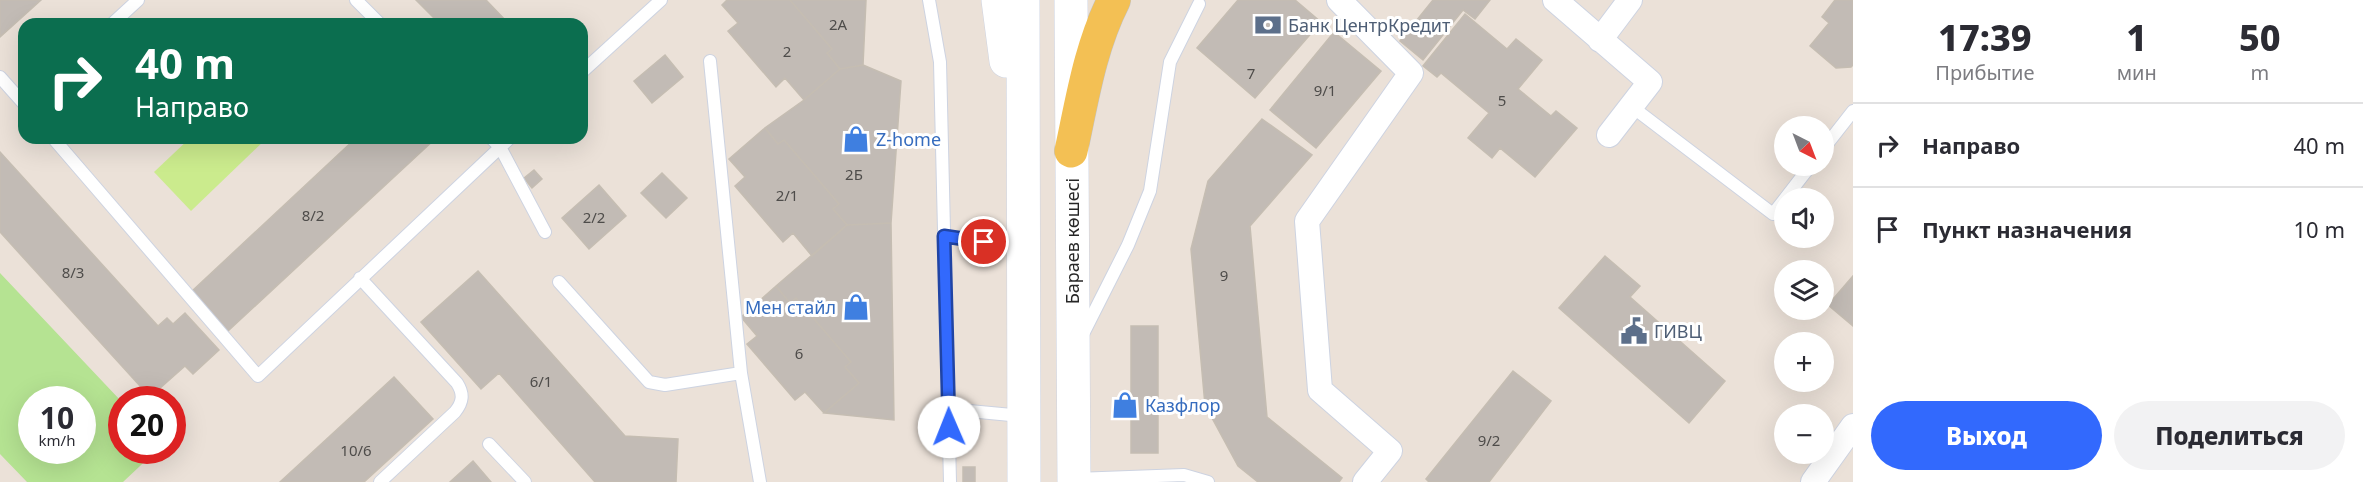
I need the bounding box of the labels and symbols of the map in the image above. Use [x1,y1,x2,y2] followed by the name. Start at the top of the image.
[1253,10,1283,40] bank icon: Банк ЦентрКредит
[1288,13,1451,37] place label: Банк ЦентрКредит
[829,14,848,34] house number: 2А
[783,41,791,61] house number: 2
[1247,63,1255,83] house number: 7
[1314,80,1336,100] house number: 9/1
[1498,90,1506,110] house number: 5
[1774,116,1834,176] north arrow
[841,124,871,154] shop icon: Z-home
[876,127,941,151] place label: Z-home
[845,164,863,184] house number: 2Б
[1060,178,1084,304] street label: Бараев көшесі
[776,185,798,205] house number: 2/1
[302,205,324,225] house number: 8/2
[583,207,605,227] house number: 2/2
[958,216,1009,267] pin
[62,262,84,282] house number: 8/3
[1220,265,1228,285] house number: 9
[841,292,871,322] shop icon: Мен стайл
[745,295,836,319] place label: Мен стайл
[1619,316,1649,346] public building icon: ГИВЦ
[1654,319,1702,343] place label: ГИВЦ
[795,343,803,363] house number: 6
[530,371,552,391] house number: 6/1
[108,386,186,464] speed limit sign: 20
[1110,390,1140,420] shop icon: Казфлор
[1145,393,1220,417] place label: Казфлор
[917,395,981,459] position arrow
[1478,430,1500,450] house number: 9/2
[340,440,372,460] house number: 10/6

